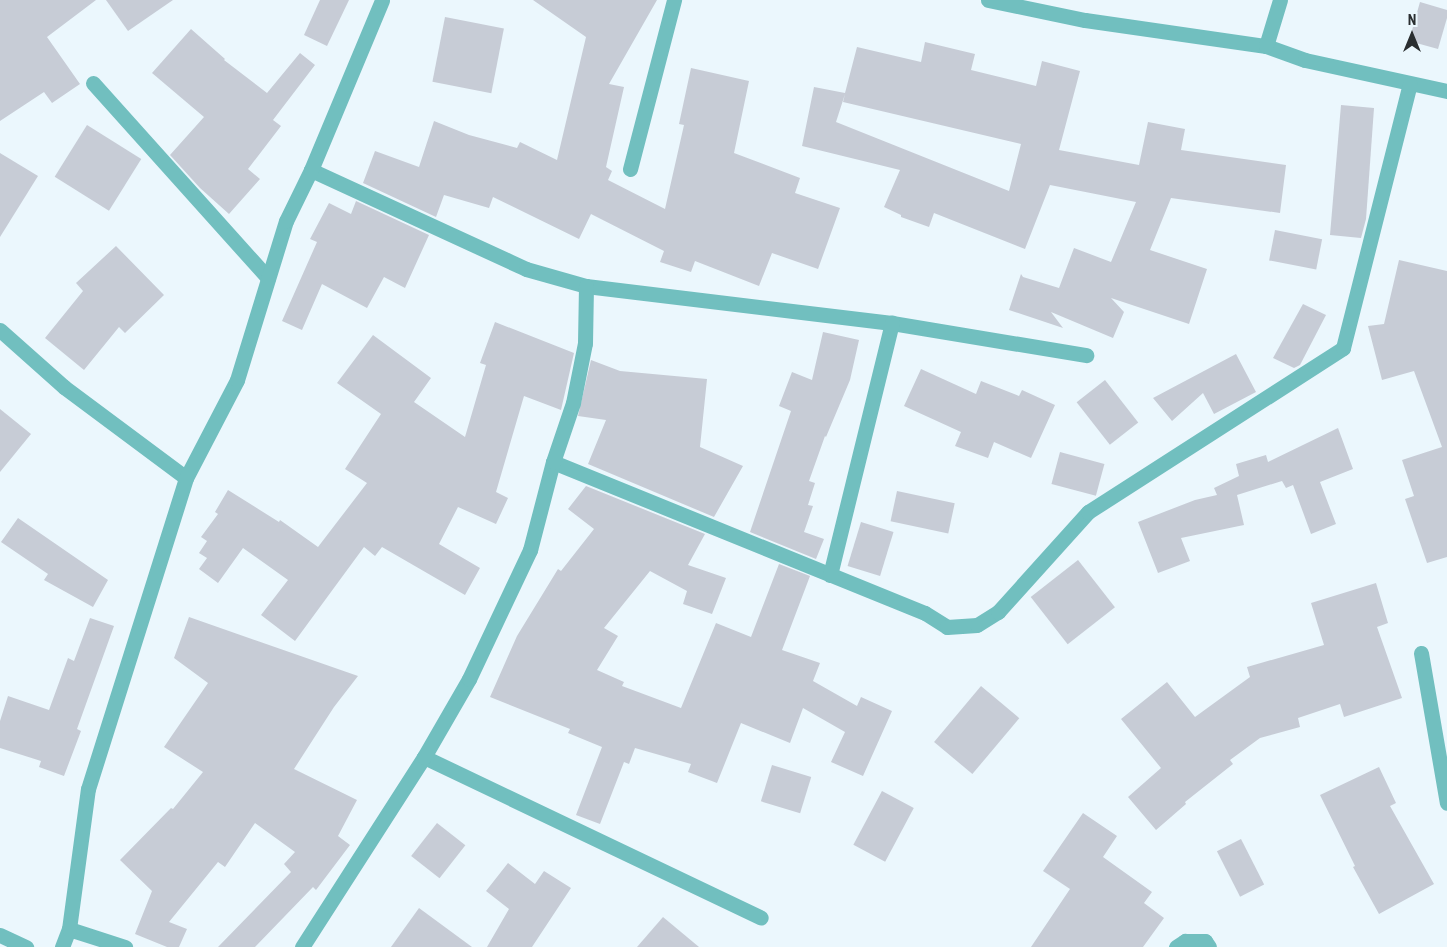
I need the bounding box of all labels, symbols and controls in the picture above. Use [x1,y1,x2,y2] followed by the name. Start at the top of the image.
[1387,10,1437,60] north arrow
[1408,12,1416,28] text: N

